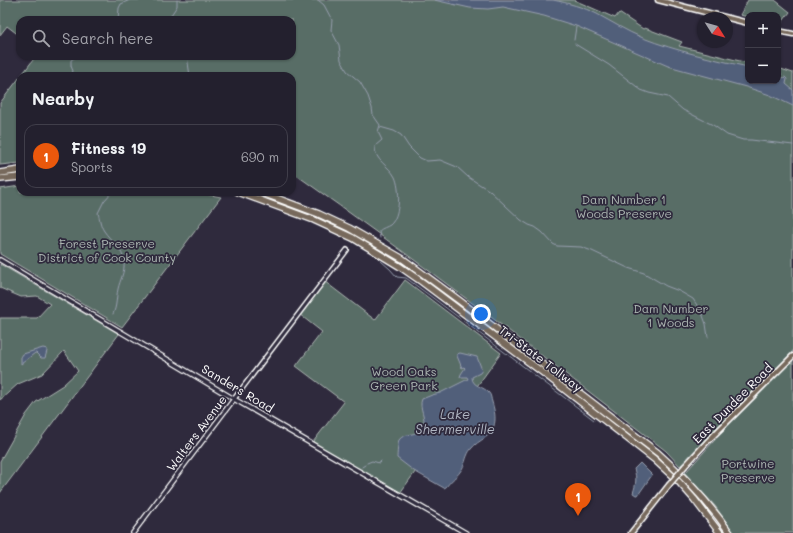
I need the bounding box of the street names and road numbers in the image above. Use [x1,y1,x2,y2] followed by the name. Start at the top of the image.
[496,321,586,395] street label: Tri-State Tollway
[689,359,776,446] street label: East Dundee Road
[199,360,277,416] street label: Sanders Road
[162,392,230,474] street label: Walters Avenue

